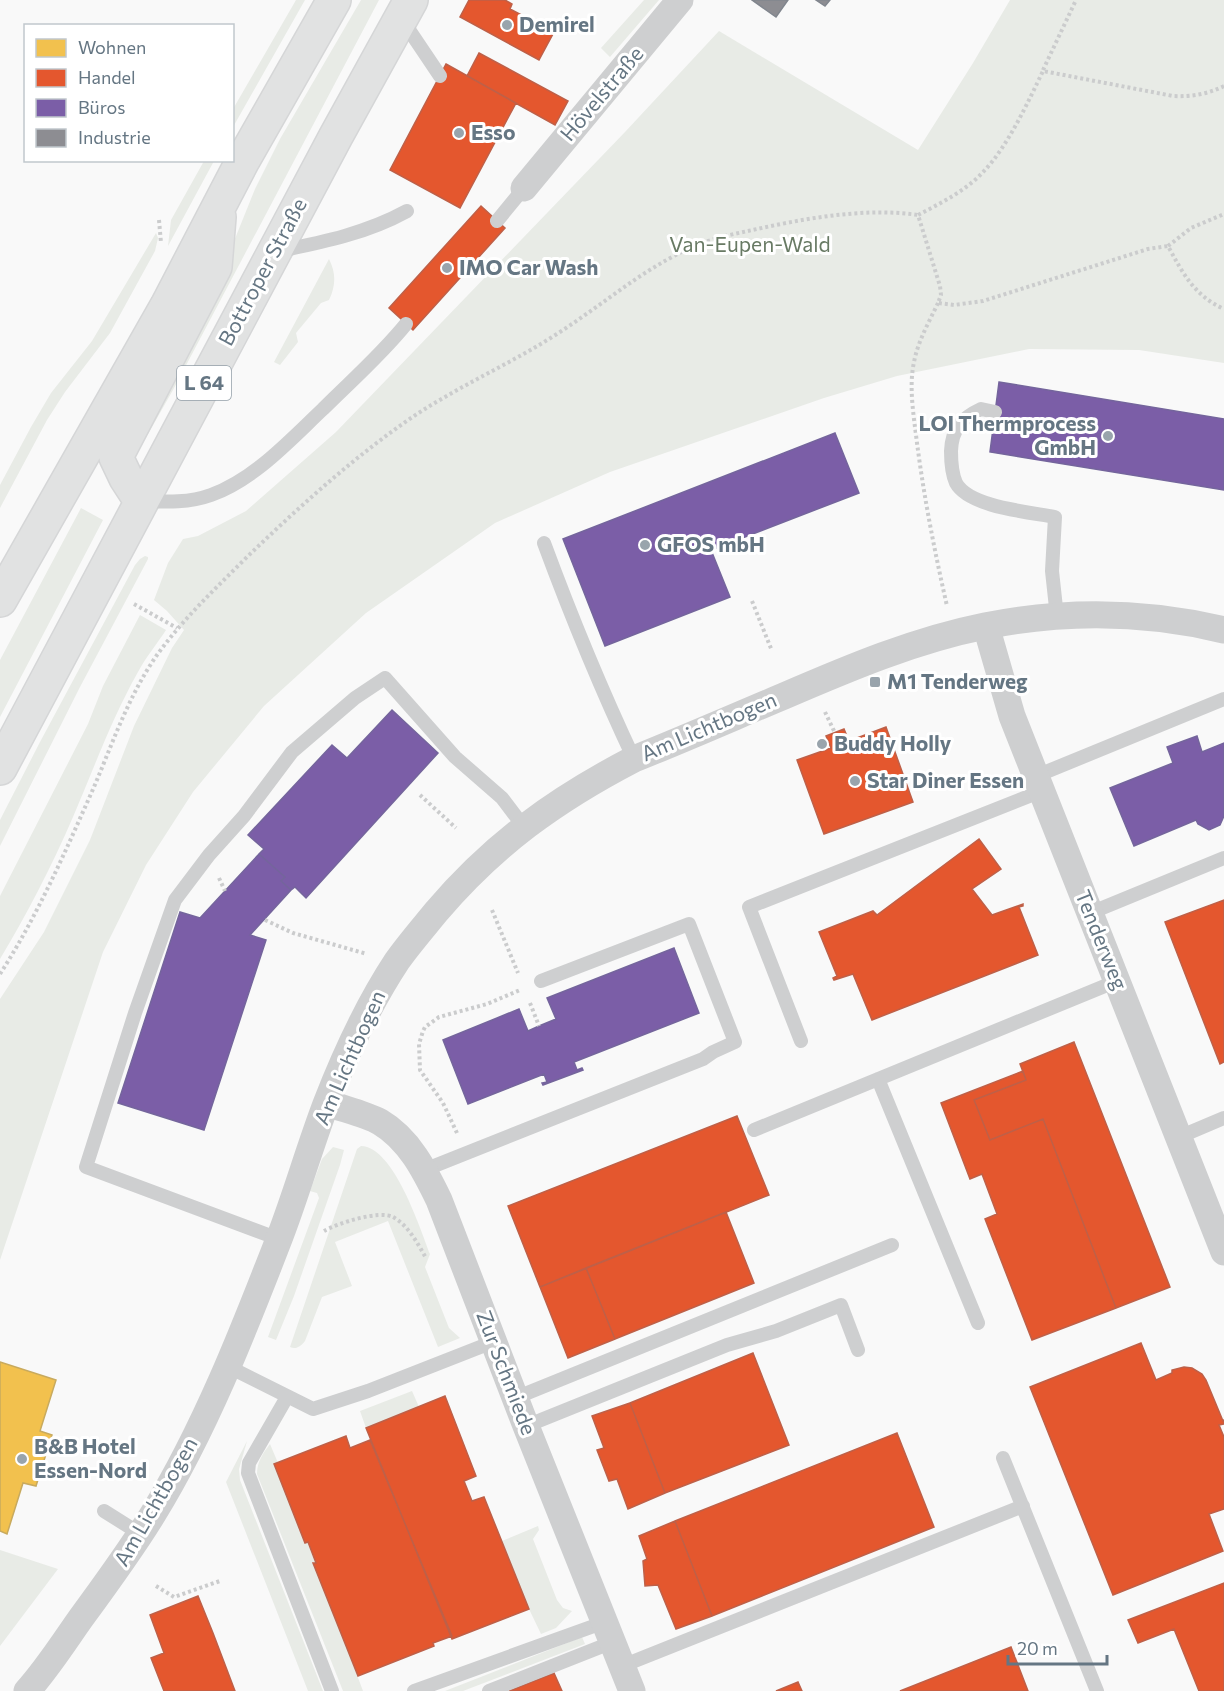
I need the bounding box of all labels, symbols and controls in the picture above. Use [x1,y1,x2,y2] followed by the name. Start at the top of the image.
[519,11,595,36] place label: Demirel
[500,18,514,32] marker: Demirel
[24,24,234,162] legend
[78,36,146,58] text: Wohnen
[554,41,648,145] street label: Hövelstraße
[78,66,136,88] text: Handel
[78,96,125,118] text: Büros
[471,119,515,144] place label: Esso
[78,126,151,148] text: Industrie
[452,126,466,140] marker: Esso
[212,193,311,349] street label: Bottroper Straße
[669,231,831,256] park label: Van-Eupen-Wald
[459,254,599,279] place label: IMO Car Wash
[440,261,454,275] marker: IMO Car Wash
[177,366,231,400] road number: L 64
[919,410,1096,459] place label: LOI Thermprocess GmbH
[1101,429,1115,443] marker: LOI Thermprocess GmbH
[657,531,765,556] place label: GFOS mbH
[638,538,652,552] marker: GFOS mbH
[887,668,1028,693] place label: M1 Tenderweg
[868,675,882,689] marker: M1 Tenderweg
[637,686,780,765] street label: Am Lichtbogen
[834,730,952,755] place label: Buddy Holly
[815,737,829,751] marker: Buddy Holly
[867,767,1024,792] place label: Star Diner Essen
[848,774,862,788] marker: Star Diner Essen
[1071,886,1134,993] street label: Tenderweg
[308,986,389,1128] street label: Am Lichtbogen
[472,1307,543,1438] street label: Zur Schmiede
[108,1432,202,1570] street label: Am Lichtbogen
[34,1433,147,1482] place label: B&B Hotel Essen-Nord
[15,1452,29,1466] marker: B&B Hotel Essen-Nord
[1008,1628,1107,1666] scale bar
[1017,1637,1058,1659] text: 20 m

